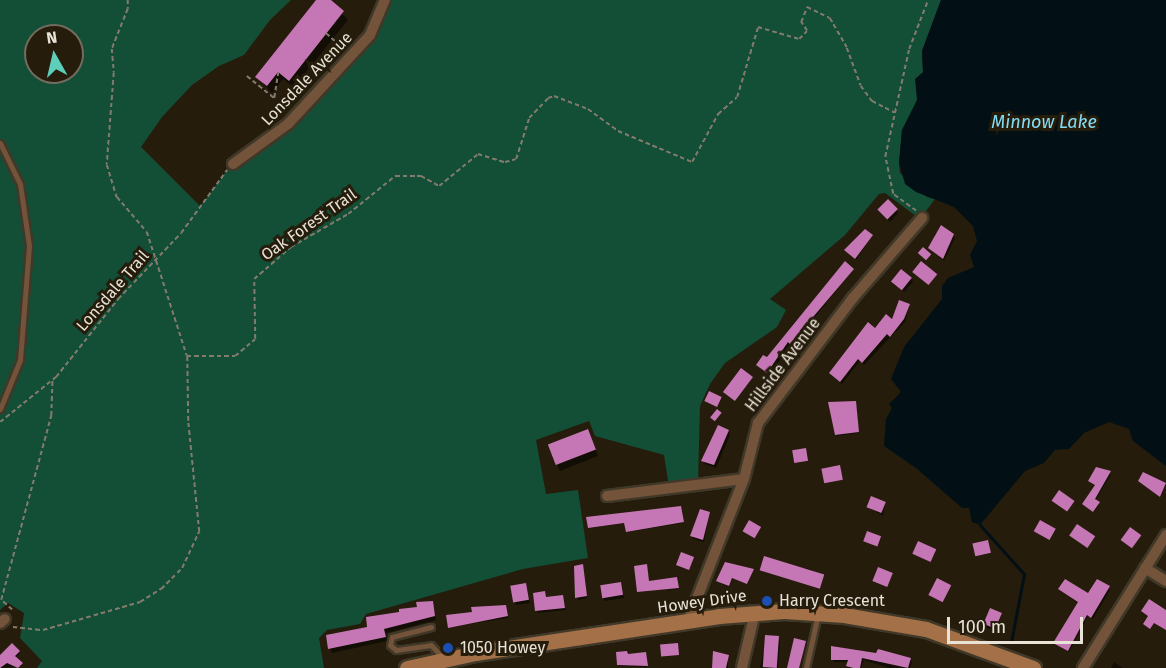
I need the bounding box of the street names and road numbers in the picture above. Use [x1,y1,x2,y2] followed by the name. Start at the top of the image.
[258,28,356,130] street label: Lonsdale Avenue
[258,185,360,265] street label: Oak Forest Trail
[73,247,153,335] street label: Lonsdale Trail
[742,314,824,416] street label: Hillside Avenue
[656,586,748,618] street label: Howey Drive

